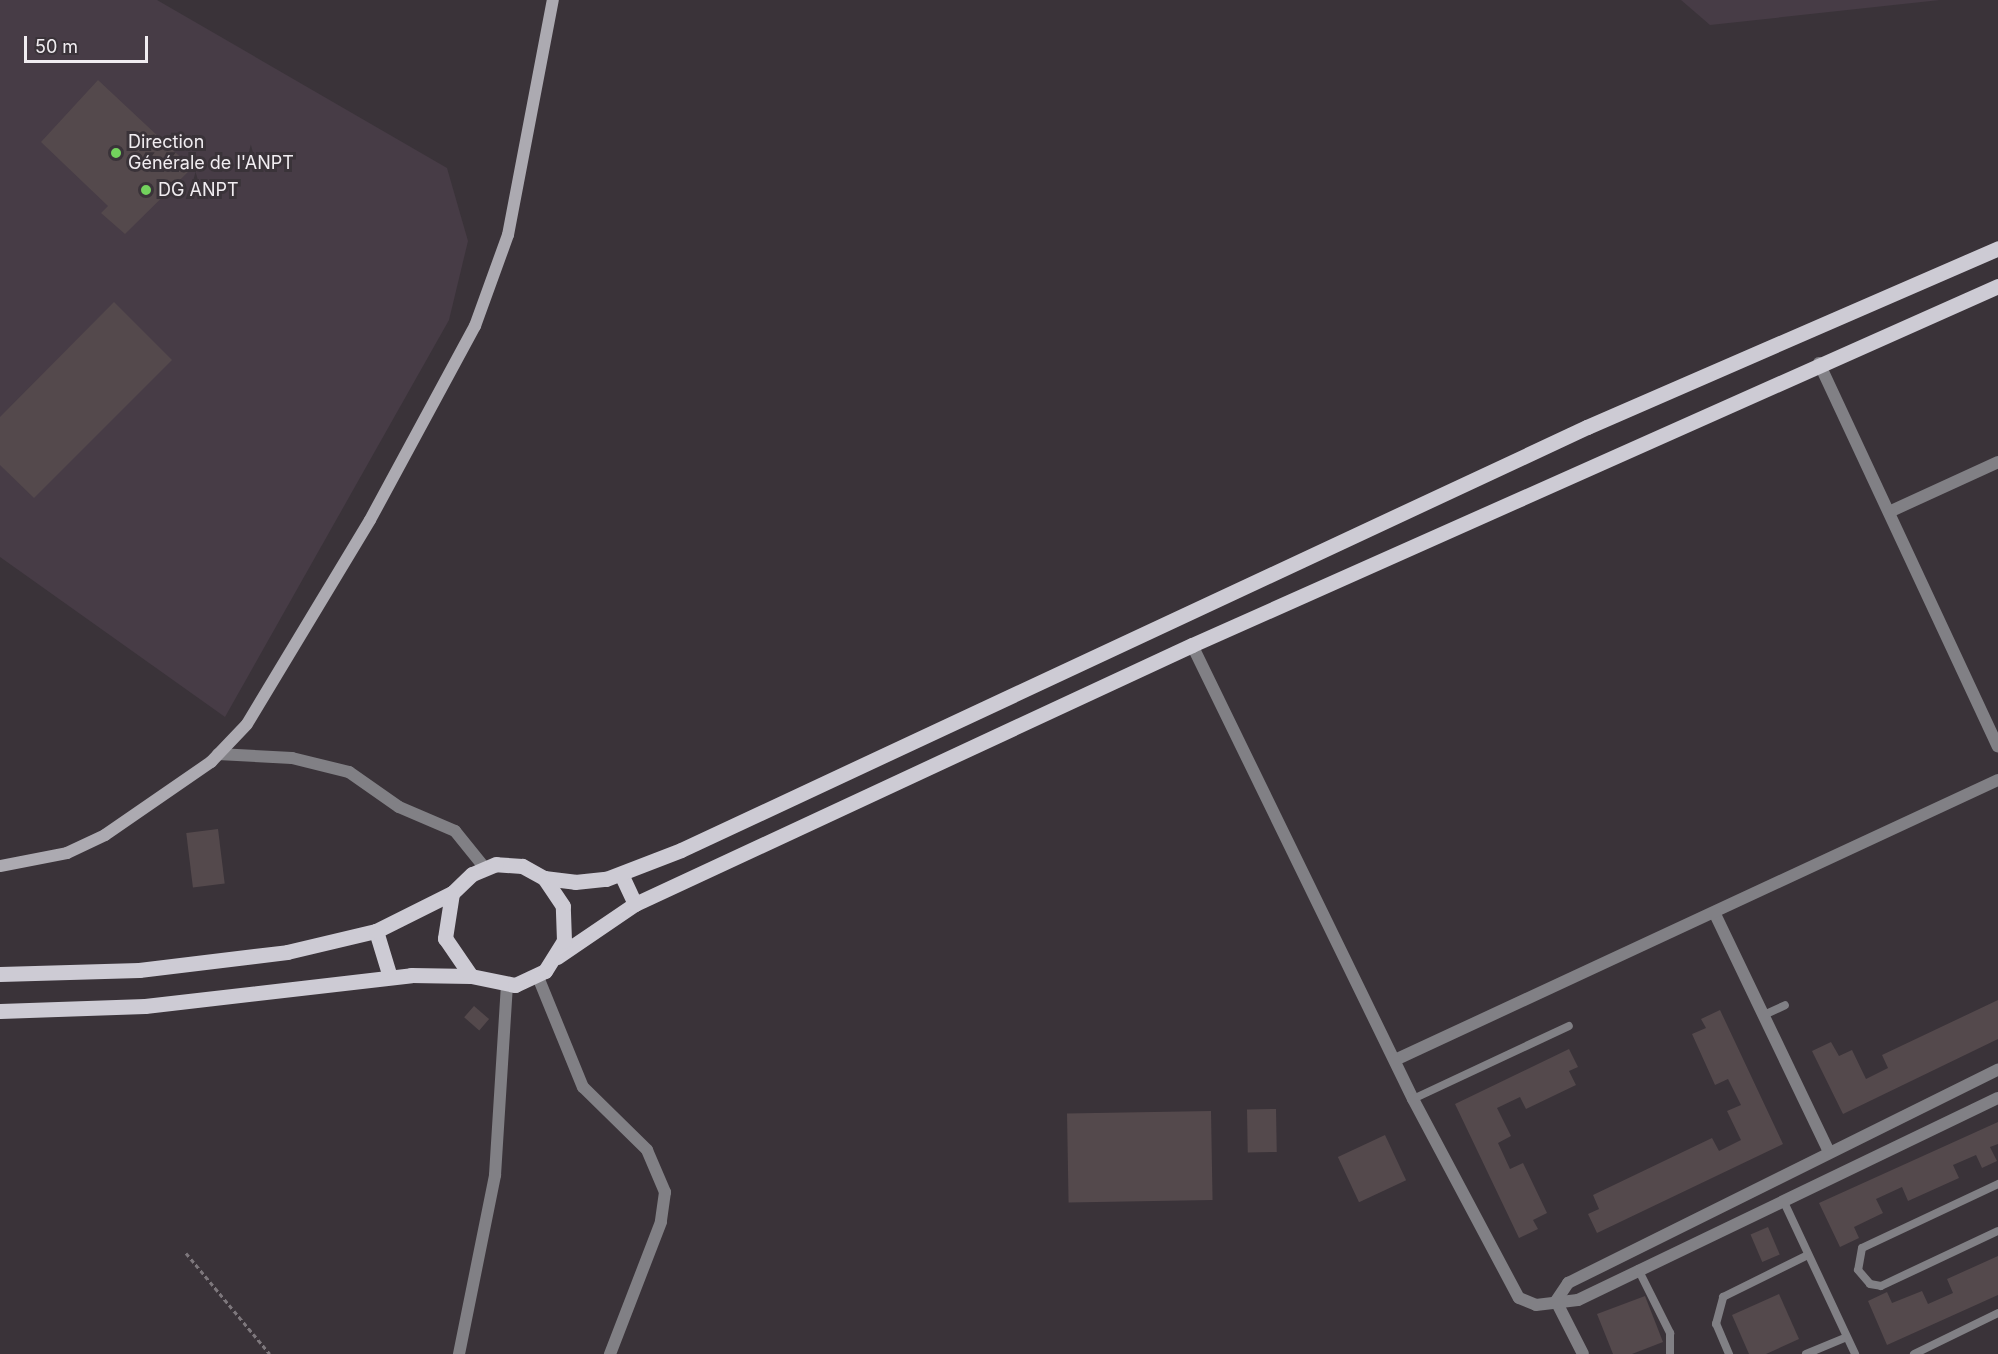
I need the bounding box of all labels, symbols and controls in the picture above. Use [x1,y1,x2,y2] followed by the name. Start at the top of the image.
[27,24,152,62] scale bar
[35,36,78,57] text: 50 m
[128,132,294,174] place label: Direction Générale de l'ANPT
[109,146,123,160] marker: Direction Générale de l'ANPT
[158,179,239,201] place label: DG ANPT
[139,183,153,197] marker: DG ANPT

